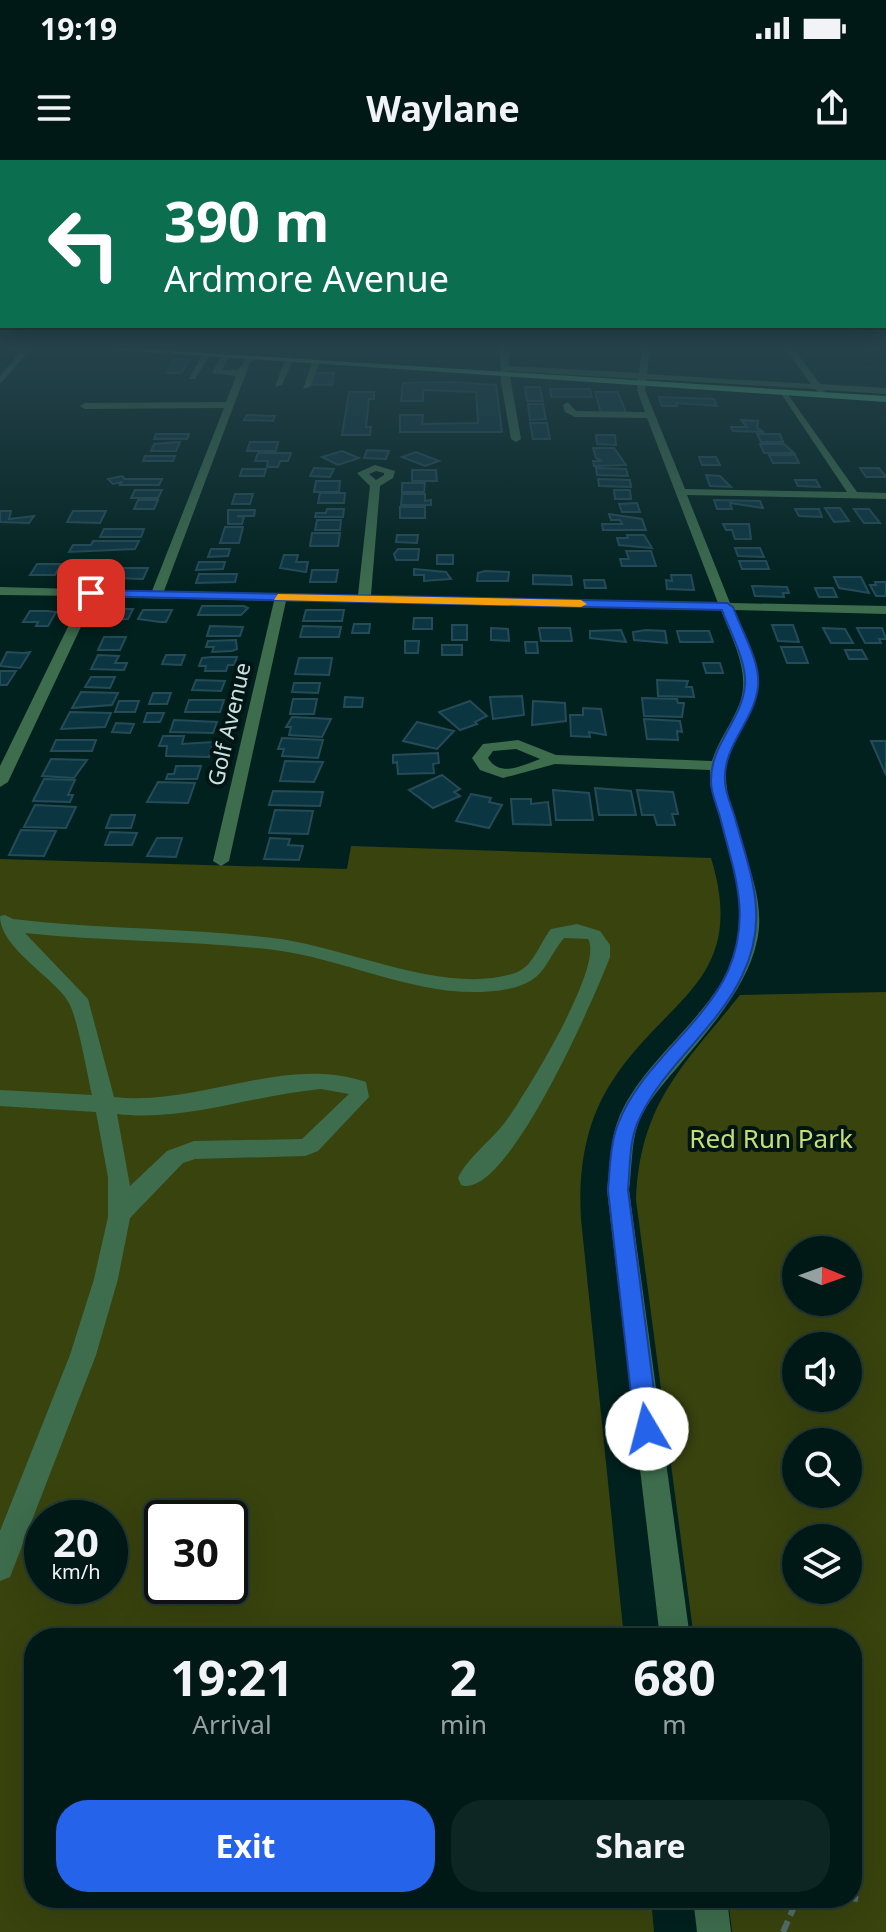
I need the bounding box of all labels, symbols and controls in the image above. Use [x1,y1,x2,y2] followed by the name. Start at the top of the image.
[40,8,117,49] text: 19:19
[366,84,520,133] text: Waylane
[32,86,76,130] icon: menu
[810,86,854,130] icon: share
[164,182,329,258] text: 390 m
[32,192,136,296] icon: left
[164,254,449,303] text: Ardmore Avenue
[57,559,125,627] pin
[69,571,113,615] icon: arrive
[199,659,257,788] street label: Golf Avenue
[689,1120,853,1156] park label: Red Run Park
[782,1236,862,1316] north arrow
[782,1236,862,1604] map controls
[782,1332,862,1412] button: sound
[605,1387,689,1471] position arrow
[782,1428,862,1508] button: search
[144,1500,248,1604] speed limit sign: 30
[53,1514,99,1569] text: 20
[782,1524,862,1604] button: layers
[51,1558,101,1585] text: km/h
[170,1645,294,1710] text: 19:21
[450,1645,477,1710] text: 2
[633,1645,716,1710] text: 680
[192,1706,272,1742] text: Arrival
[440,1706,487,1742] text: min
[662,1706,687,1742] text: m
[56,1800,435,1892] button: Exit
[451,1800,830,1892] button: Share

